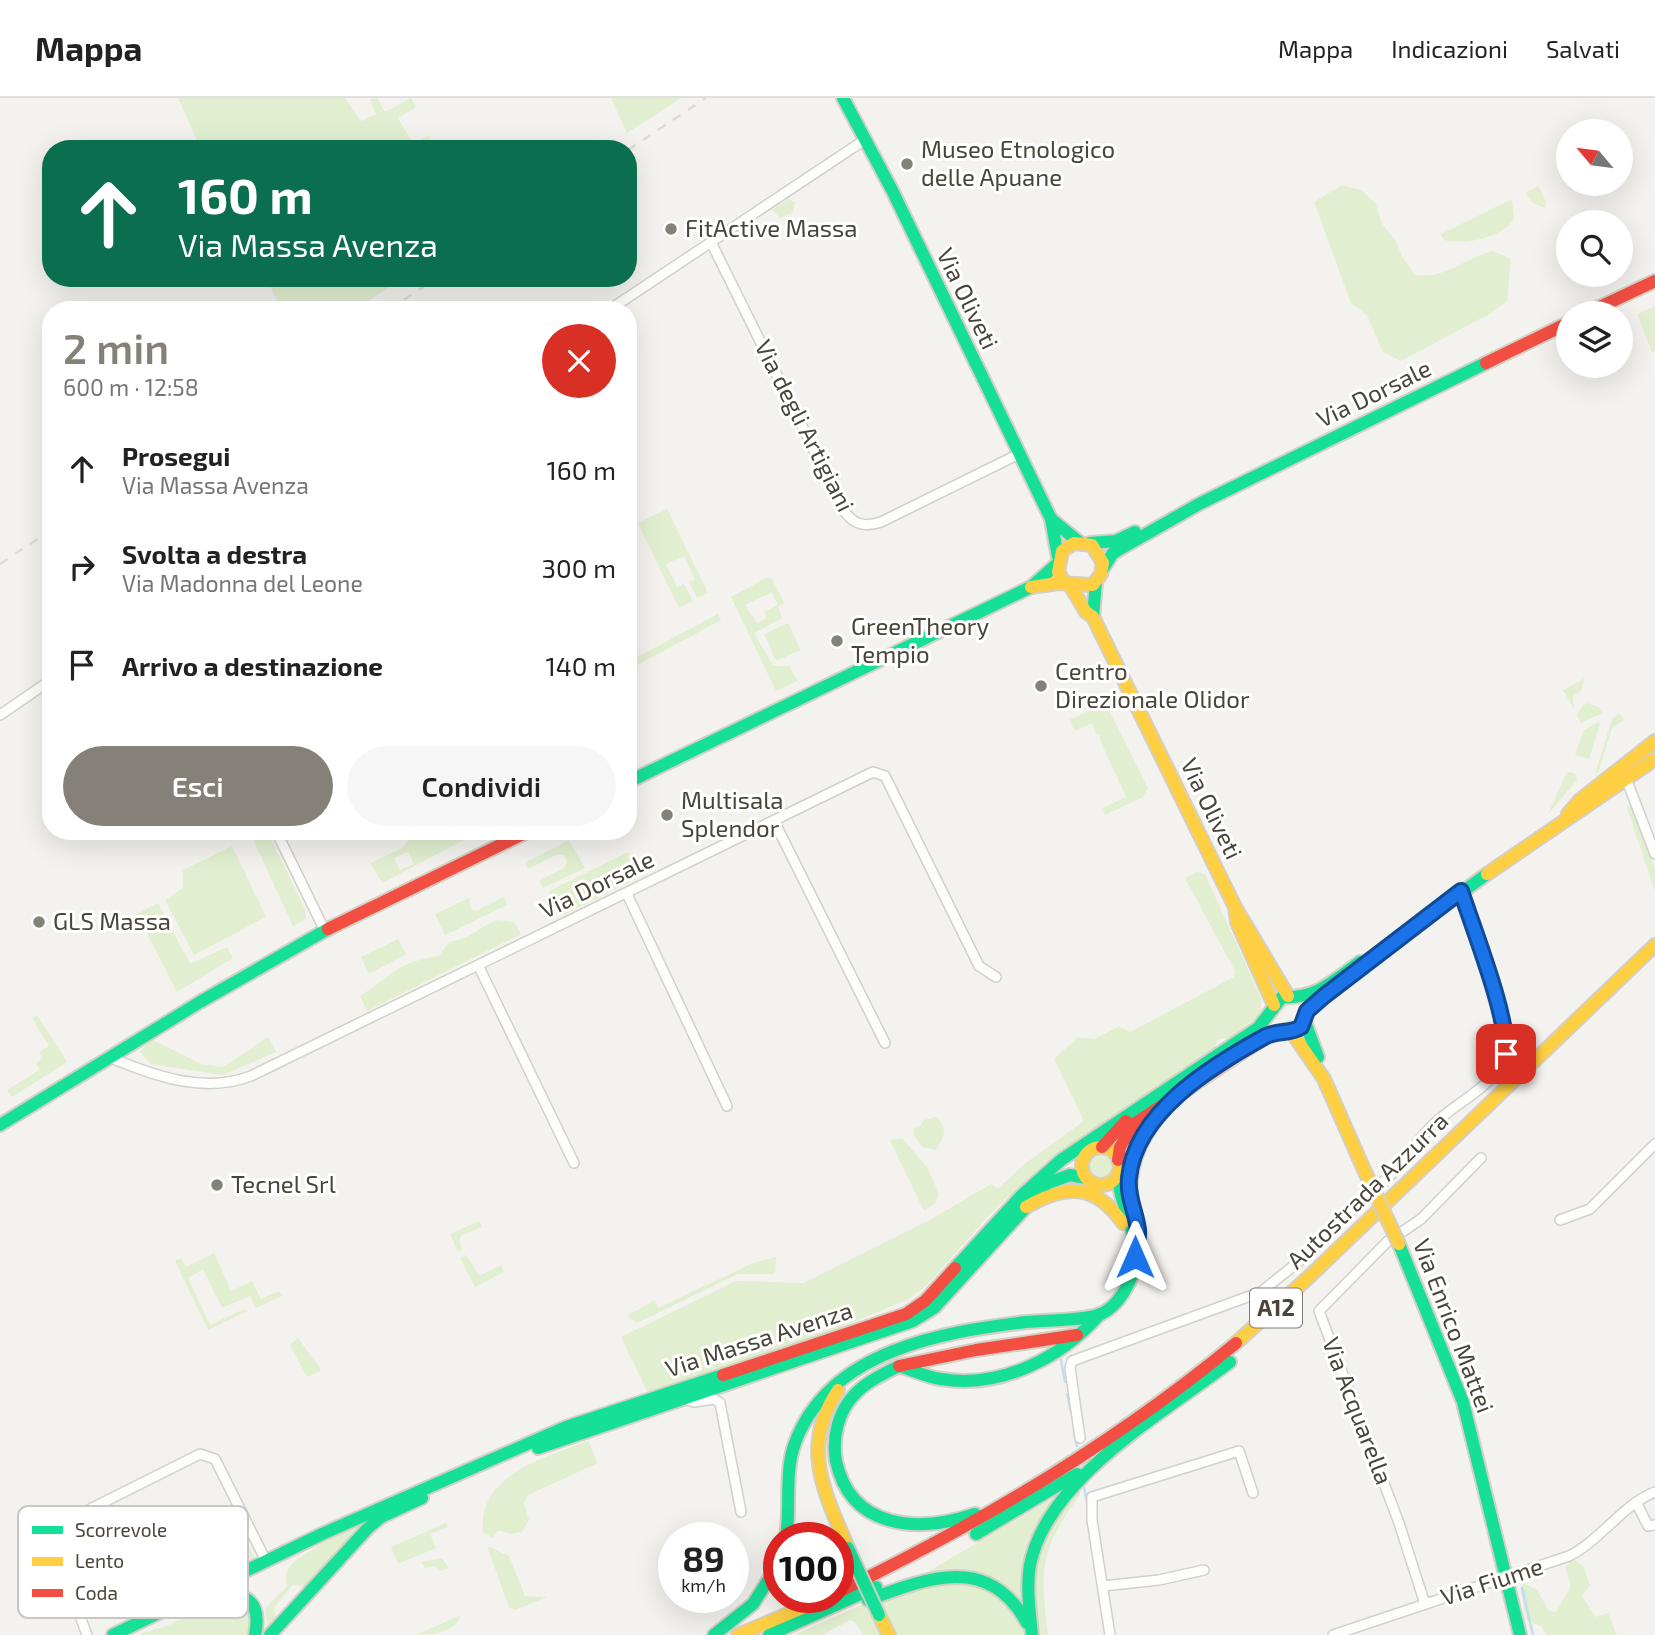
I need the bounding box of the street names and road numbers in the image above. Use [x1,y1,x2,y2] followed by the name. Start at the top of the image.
[931,243,1005,354] street label: Via Oliveti
[750,335,861,516] street label: Via degli Artigiani
[1311,353,1435,433] street label: Via Dorsale
[1175,753,1249,864] street label: Via Oliveti
[534,844,658,924] street label: Via Dorsale
[1280,1106,1454,1274] street label: Autostrada Azzurra
[1408,1234,1501,1417] street label: Via Enrico Mattei
[1250,1288,1302,1328] road number: A12
[661,1295,856,1382] street label: Via Massa Avenza
[1317,1333,1400,1488] street label: Via Acquarella
[1437,1550,1546,1611] street label: Via Fiume

